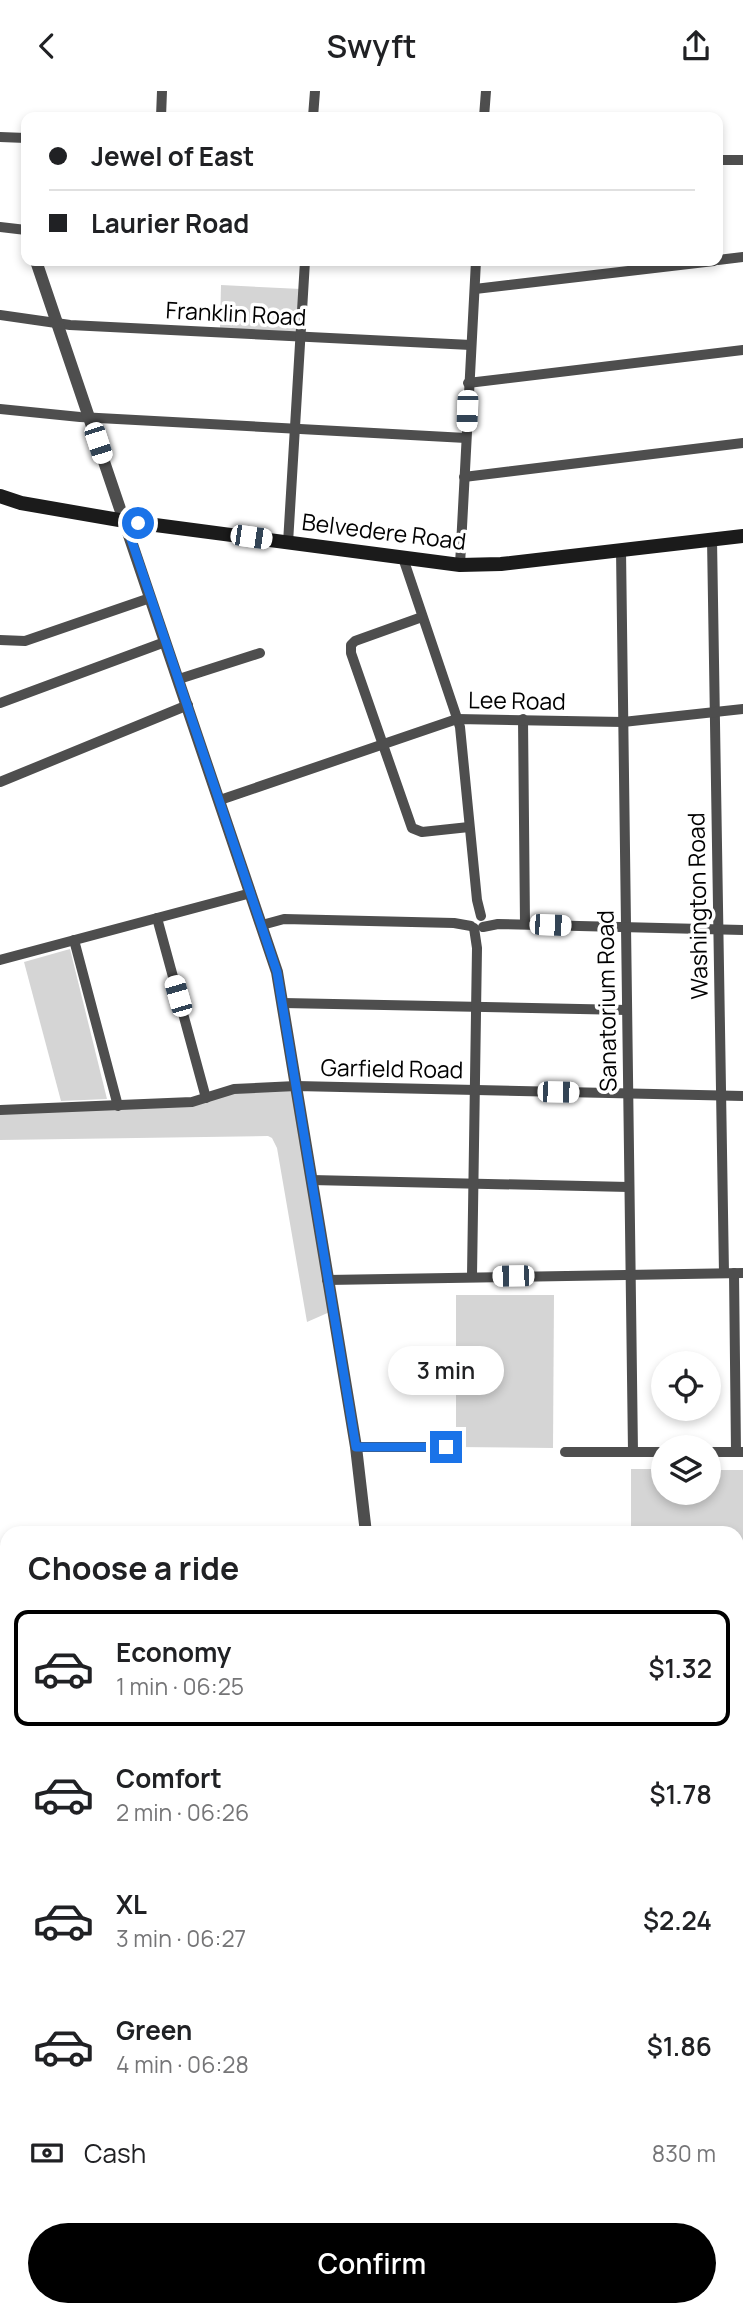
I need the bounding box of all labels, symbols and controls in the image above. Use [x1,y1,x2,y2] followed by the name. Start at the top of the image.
[327,24,416,68] text: Swyft
[28,27,66,65] icon: back
[677,27,715,65] icon: share
[91,138,254,174] text: Jewel of East
[91,205,249,241] text: Laurier Road
[165,293,307,333] street label: Franklin Road
[456,390,479,432] car
[82,420,115,466] car
[300,505,468,557] street label: Belvedere Road
[122,507,154,539] route start
[229,524,274,550] car
[468,683,566,717] street label: Lee Road
[679,812,715,1000] street label: Washington Road
[588,910,624,1092] street label: Sanatorium Road
[529,914,572,936] car
[163,973,194,1019] car
[320,1051,464,1085] street label: Garfield Road
[537,1081,580,1103] car
[492,1265,535,1287] car
[388,1345,504,1395] callout: 3 min
[651,1351,721,1505] map controls
[651,1351,721,1421] button: locate
[417,1354,475,1386] text: 3 min
[430,1431,462,1463] route end
[651,1435,721,1505] button: layers
[28,1546,239,1590] text: Choose a ride
[116,1634,231,1670] text: Economy
[32,1637,95,1700] icon: car
[648,1650,712,1686] text: $1.32
[116,1670,244,1702] text: 1 min · 06:25
[116,1760,222,1796] text: Comfort
[32,1763,95,1826] icon: car
[649,1776,712,1812] text: $1.78
[116,1796,249,1828] text: 2 min · 06:26
[116,1886,147,1922] text: XL
[32,1889,95,1952] icon: car
[643,1902,712,1938] text: $2.24
[116,1922,246,1954] text: 3 min · 06:27
[116,2012,192,2048] text: Green
[32,2015,95,2078] icon: car
[647,2028,712,2064] text: $1.86
[116,2048,249,2080] text: 4 min · 06:28
[28,2134,66,2172] icon: cash
[84,2135,146,2171] text: Cash
[652,2137,716,2169] text: 830 m
[28,2223,716,2303] button: Confirm

